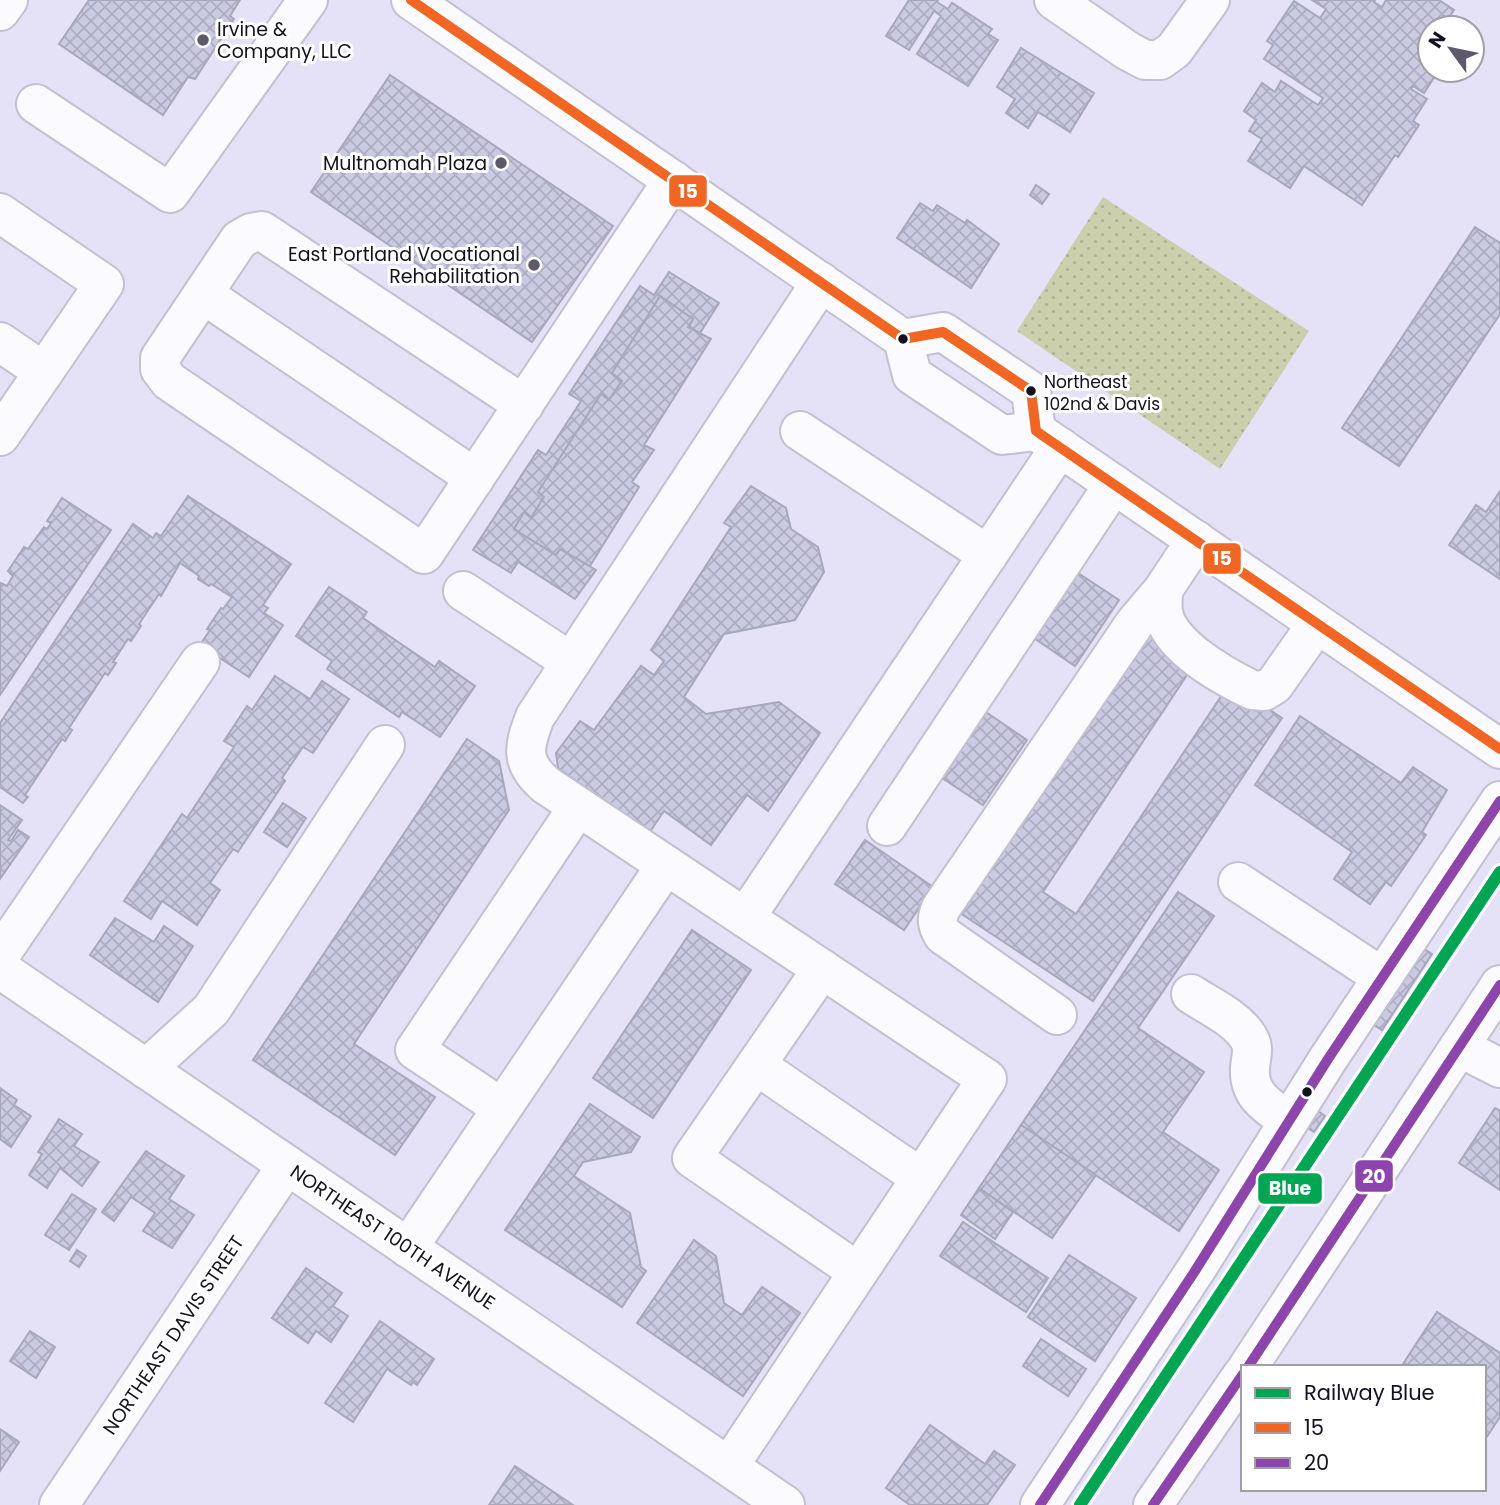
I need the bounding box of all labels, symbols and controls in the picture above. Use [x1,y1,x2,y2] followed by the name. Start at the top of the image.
[1416,14,1486,84] north arrow
[217,16,352,65] place label: Irvine & Company, LLC
[1422,27,1452,53] text: N
[195,32,211,48] marker: Irvine & Company, LLC
[323,150,487,177] place label: Multnomah Plaza
[493,155,509,171] marker: Multnomah Plaza
[668,174,708,208] line badge: 15
[678,178,698,205] text: 15
[288,241,520,290] place label: East Portland Vocational Rehabilitation
[526,257,542,273] marker: East Portland Vocational Rehabilitation
[896,332,910,346] unlabelled marker
[1044,370,1160,416] place label: Northeast 102nd & Davis
[1024,384,1038,398] marker: Northeast 102nd & Davis
[1202,542,1242,575] line badge: 15
[1212,545,1232,572] text: 15
[1300,1085,1314,1099] unlabelled marker
[285,1159,501,1316] street label: NORTHEAST 100TH AVENUE
[1354,1159,1394,1193] line badge: 20
[1362,1163,1386,1190] text: 20
[1257,1172,1323,1205] line badge: Blue
[1269,1175,1312,1202] text: Blue
[96,1230,250,1440] street label: NORTHEAST DAVIS STREET
[1241,1365,1486,1491] legend
[1304,1378,1435,1407] text: Railway Blue
[1304,1413,1324,1442] text: 15
[1304,1448,1329,1477] text: 20

